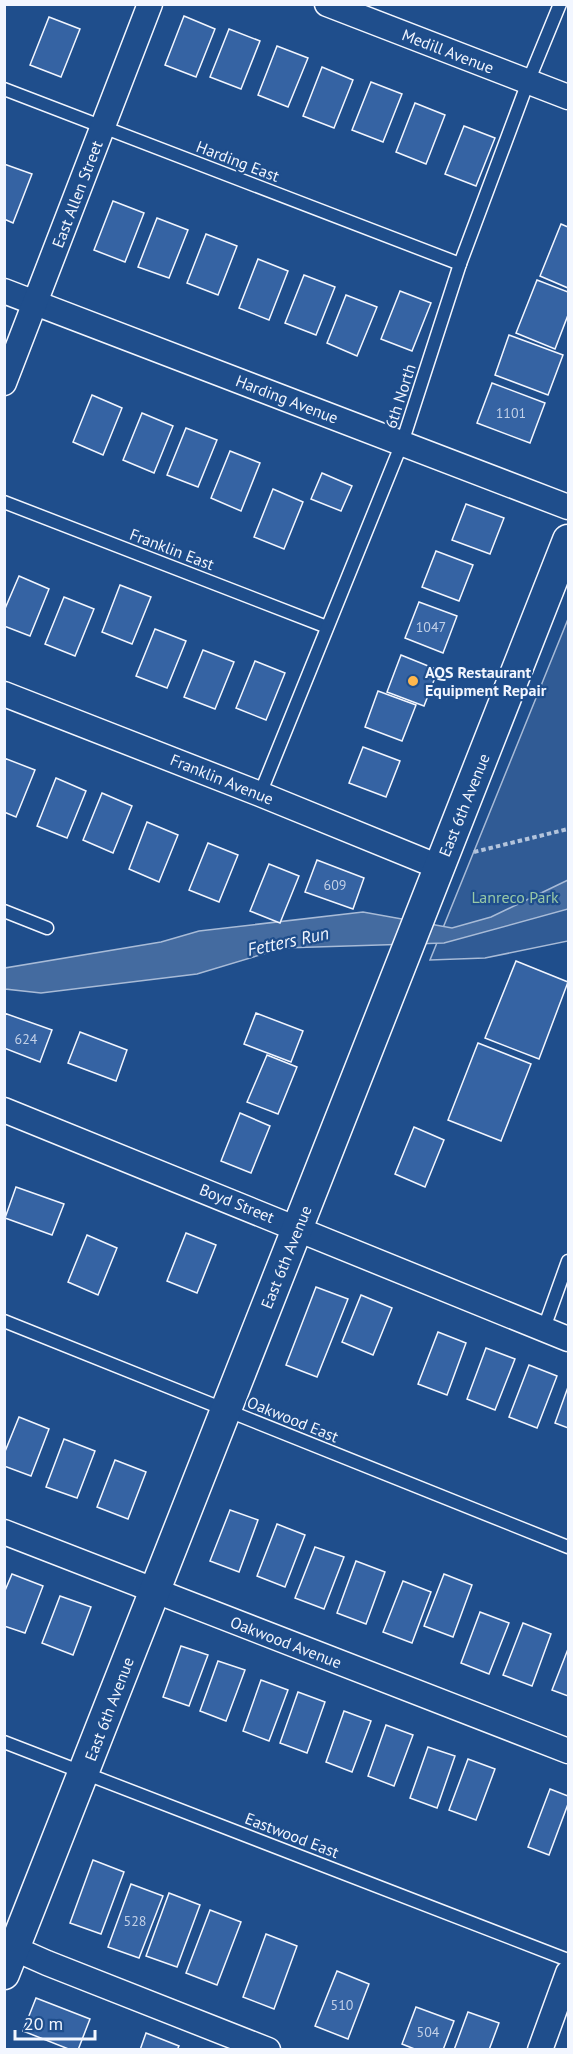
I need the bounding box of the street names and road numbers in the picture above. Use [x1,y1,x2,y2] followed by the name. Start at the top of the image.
[399,24,497,78] street label: Medill Avenue
[194,136,283,186] street label: Harding East
[47,137,107,250] street label: East Allen Street
[380,361,420,431] street label: 6th North
[233,370,341,428] street label: Harding Avenue
[127,524,218,574] street label: Franklin East
[167,749,277,809] street label: Franklin Avenue
[434,750,494,860] street label: East 6th Avenue
[197,1179,278,1227] street label: Boyd Street
[256,1202,316,1312] street label: East 6th Avenue
[244,1392,342,1447] street label: Oakwood East
[228,1612,344,1672] street label: Oakwood Avenue
[80,1654,138,1764] street label: East 6th Avenue
[242,1808,342,1862] street label: Eastwood East

